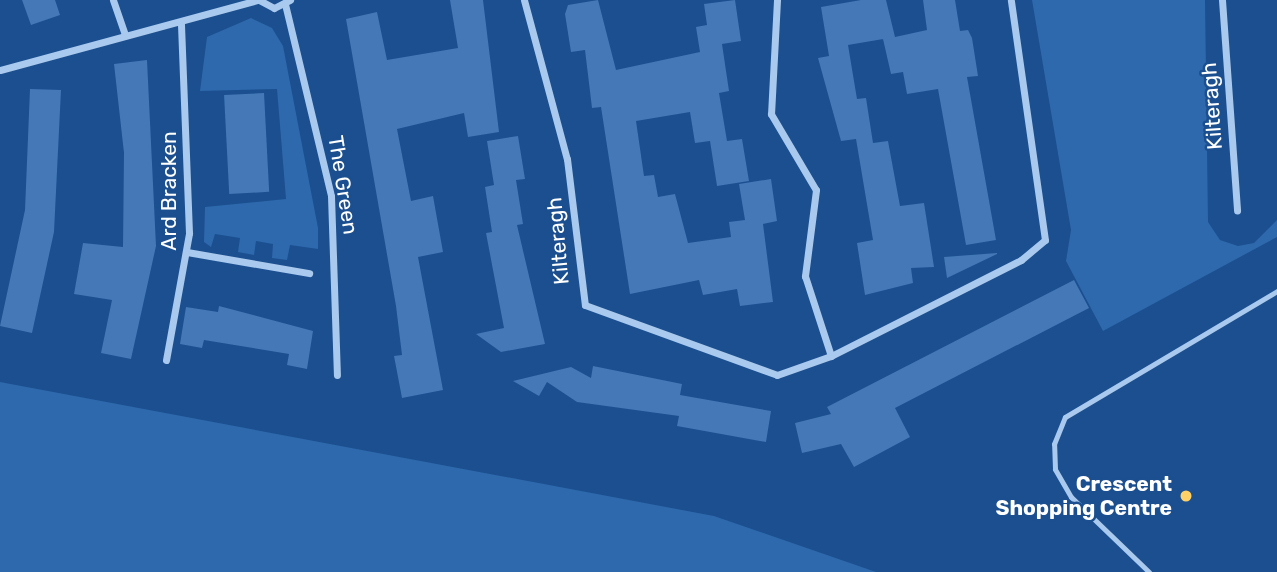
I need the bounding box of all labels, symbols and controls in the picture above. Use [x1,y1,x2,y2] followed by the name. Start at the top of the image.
[1196,61,1228,151] street label: Kilteragh
[156,131,182,251] street label: Ard Bracken
[323,134,363,236] street label: The Green
[542,196,574,286] street label: Kilteragh
[995,471,1172,521] place label: Crescent Shopping Centre
[1178,488,1194,504] marker: Crescent Shopping Centre

